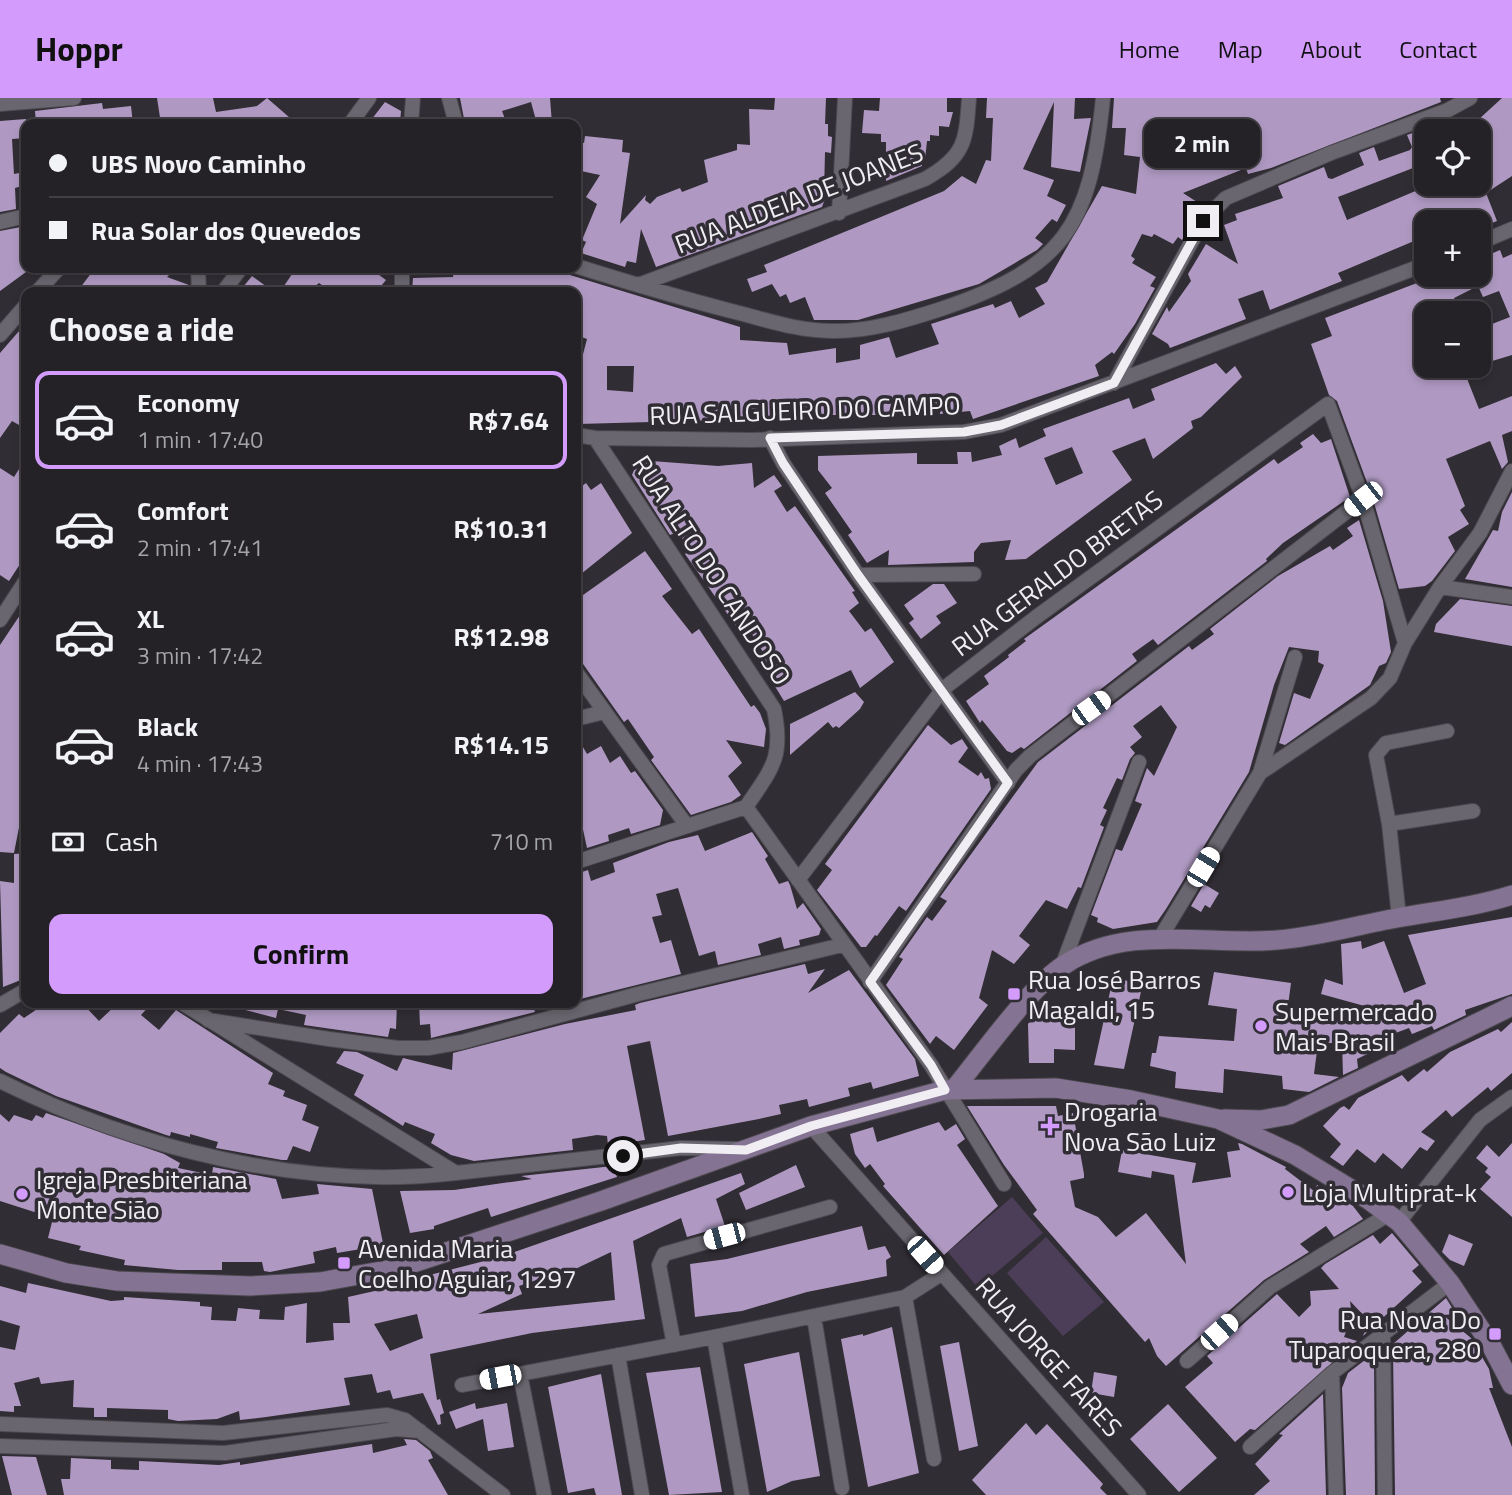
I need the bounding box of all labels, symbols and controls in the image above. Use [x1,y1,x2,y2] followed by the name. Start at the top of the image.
[35,24,123,74] text: Hoppr
[1119,31,1180,67] text: Home
[1218,31,1263,67] text: Map
[1301,31,1361,67] text: About
[1399,31,1477,67] text: Contact
[1414,119,1491,378] map controls
[1414,119,1491,196] button: locate
[1145,120,1261,169] callout: 2 min
[1174,126,1230,161] text: 2 min
[669,133,929,263] street label: RUA ALDEIA DE JOANES
[91,144,306,183] text: UBS Novo Caminho
[1187,205,1219,237] route end
[1414,210,1491,287] button: +
[91,211,361,250] text: Rua Solar dos Quevedos
[1414,301,1491,378] button: −
[49,305,234,353] text: Choose a ride
[137,383,239,422] text: Economy
[649,385,961,435] street label: RUA SALGUEIRO DO CAMPO
[53,389,116,452] icon: car
[468,401,549,440] text: R$7.64
[137,422,263,457] text: 1 min · 17:40
[623,447,801,693] street label: RUA ALTO DO CANDOSO
[1340,478,1387,520] car
[943,480,1171,666] street label: RUA GERALDO BRETAS
[137,491,229,530] text: Comfort
[53,497,116,560] icon: car
[453,509,549,548] text: R$10.31
[137,530,263,565] text: 2 min · 17:41
[137,599,164,638] text: XL
[53,605,116,668] icon: car
[453,617,549,656] text: R$12.98
[137,638,263,673] text: 3 min · 17:42
[1068,687,1115,729] car
[137,707,198,746] text: Black
[53,713,116,776] icon: car
[453,725,549,764] text: R$14.15
[137,746,263,781] text: 4 min · 17:43
[105,822,158,861] text: Cash
[49,823,87,861] icon: cash
[490,824,553,859] text: 710 m
[1184,844,1223,890] car
[49,914,553,994] button: Confirm
[1028,960,1201,1029] place label: Rua José Barros Magaldi, 15
[1006,986,1022,1002] marker: Rua José Barros Magaldi, 15
[1275,992,1434,1061] place label: Supermercado Mais Brasil
[1253,1018,1269,1034] marker: Supermercado Mais Brasil
[1064,1092,1216,1161] place label: Drogaria Nova São Luiz
[1042,1118,1058,1134] marker: Drogaria Nova São Luiz
[607,1140,639,1172] route start
[36,1160,248,1229] place label: Igreja Presbiteriana Monte Sião
[1302,1173,1477,1212] place label: Loja Multiprat-k
[1280,1184,1296,1200] marker: Loja Multiprat-k
[14,1186,30,1202] marker: Igreja Presbiteriana Monte Sião
[701,1220,748,1252] car
[358,1229,577,1298] place label: Avenida Maria Coelho Aguiar, 1297
[904,1232,947,1278] car
[336,1255,352,1271] marker: Avenida Maria Coelho Aguiar, 1297
[966,1268,1132,1446] street label: RUA JORGE FARES
[1289,1300,1481,1369] place label: Rua Nova Do Tuparoquera, 280
[1197,1310,1242,1354] car
[1487,1326,1503,1342] marker: Rua Nova Do Tuparoquera, 280
[478,1363,523,1391] car

